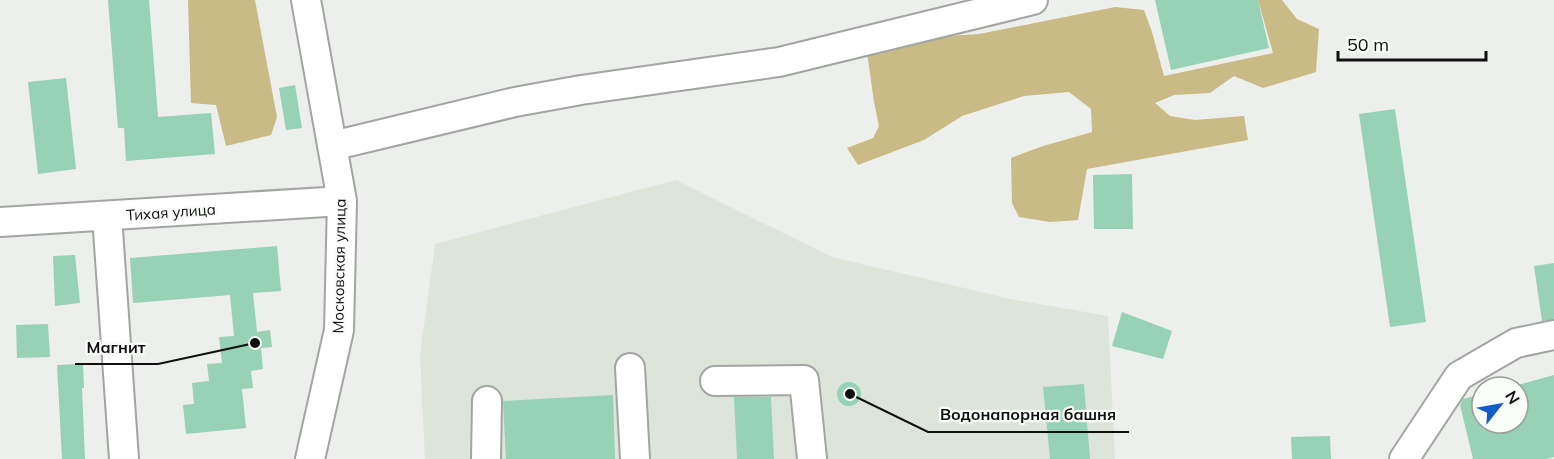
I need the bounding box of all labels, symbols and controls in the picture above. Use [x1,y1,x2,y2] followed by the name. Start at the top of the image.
[1338,24,1486,62] scale bar
[1347,33,1389,56] text: 50 m
[328,198,350,334] street label: Московская улица
[125,199,217,225] street label: Тихая улица
[75,330,158,364] callout: Магнит
[86,337,146,357] text: Магнит
[1470,375,1530,435] north arrow
[1501,387,1525,408] text: N
[928,398,1129,432] callout: Водонапорная башня
[940,404,1116,424] text: Водонапорная башня

